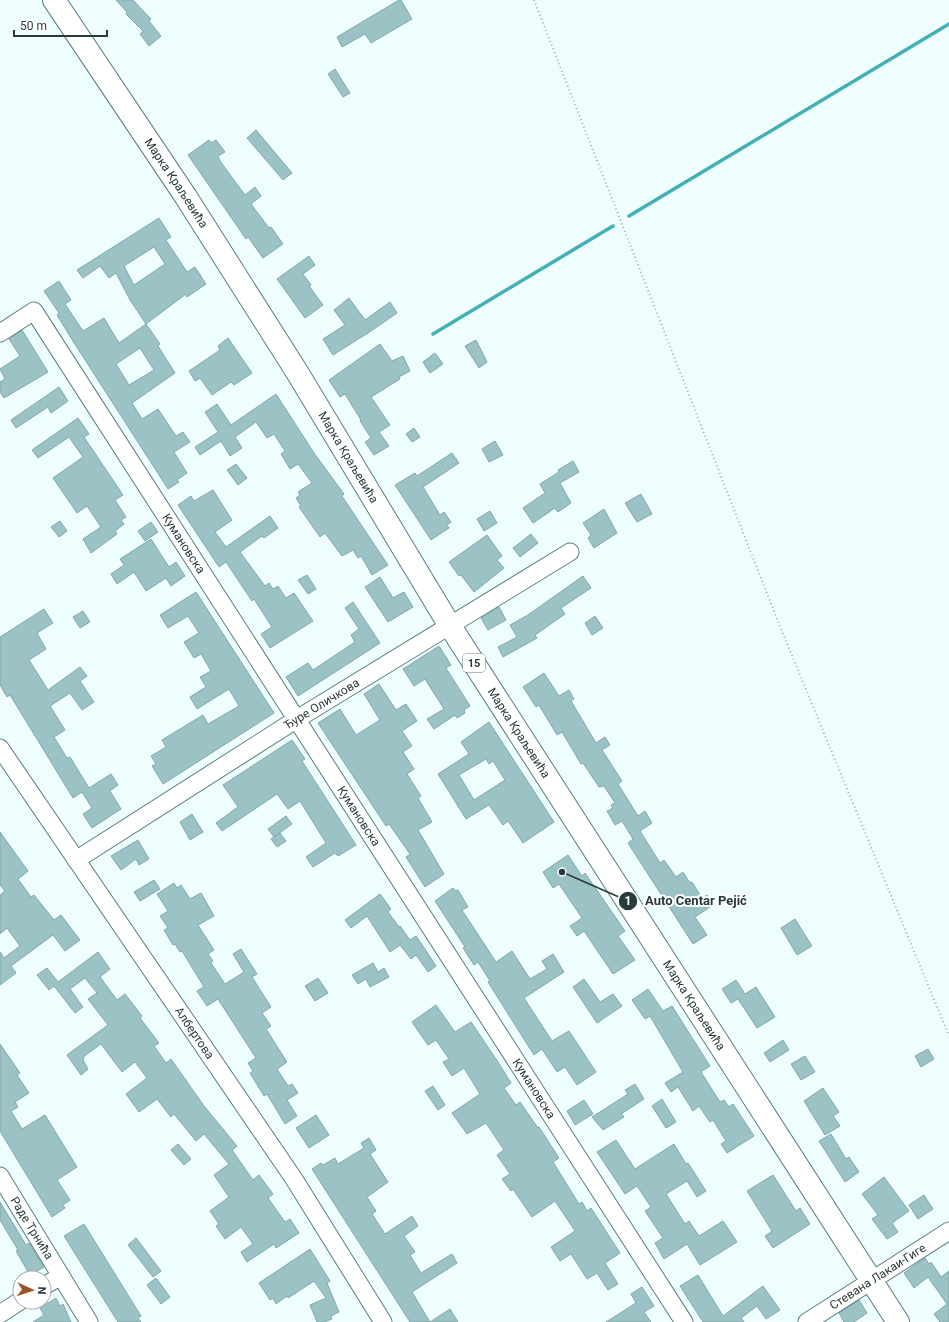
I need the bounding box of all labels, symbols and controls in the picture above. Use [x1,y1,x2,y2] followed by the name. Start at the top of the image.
[14,12,107,38] scale bar
[20,19,47,33] text: 50 m
[142,136,211,230] street label: Марка Краљевића
[315,409,381,506] street label: Марка Краљевића
[159,511,208,576] street label: Кумановска
[463,654,485,672] road number: 15
[281,676,362,732] street label: Ђуре Оличкова
[485,685,553,781] street label: Марка Краљевића
[334,783,383,849] street label: Кумановска
[618,888,755,913] callout: Auto Centar Pejić
[645,893,747,908] text: Auto Centar Pejić
[625,894,631,908] text: 1
[660,958,728,1053] street label: Марка Краљевића
[172,1004,217,1062] street label: Албертова
[510,1056,558,1121] street label: Кумановска
[7,1194,56,1262] street label: Раде Трнића
[827,1241,928,1313] street label: Стевана Лакаи-Гиге
[12,1270,52,1310] north arrow
[35,1286,48,1295] text: N

